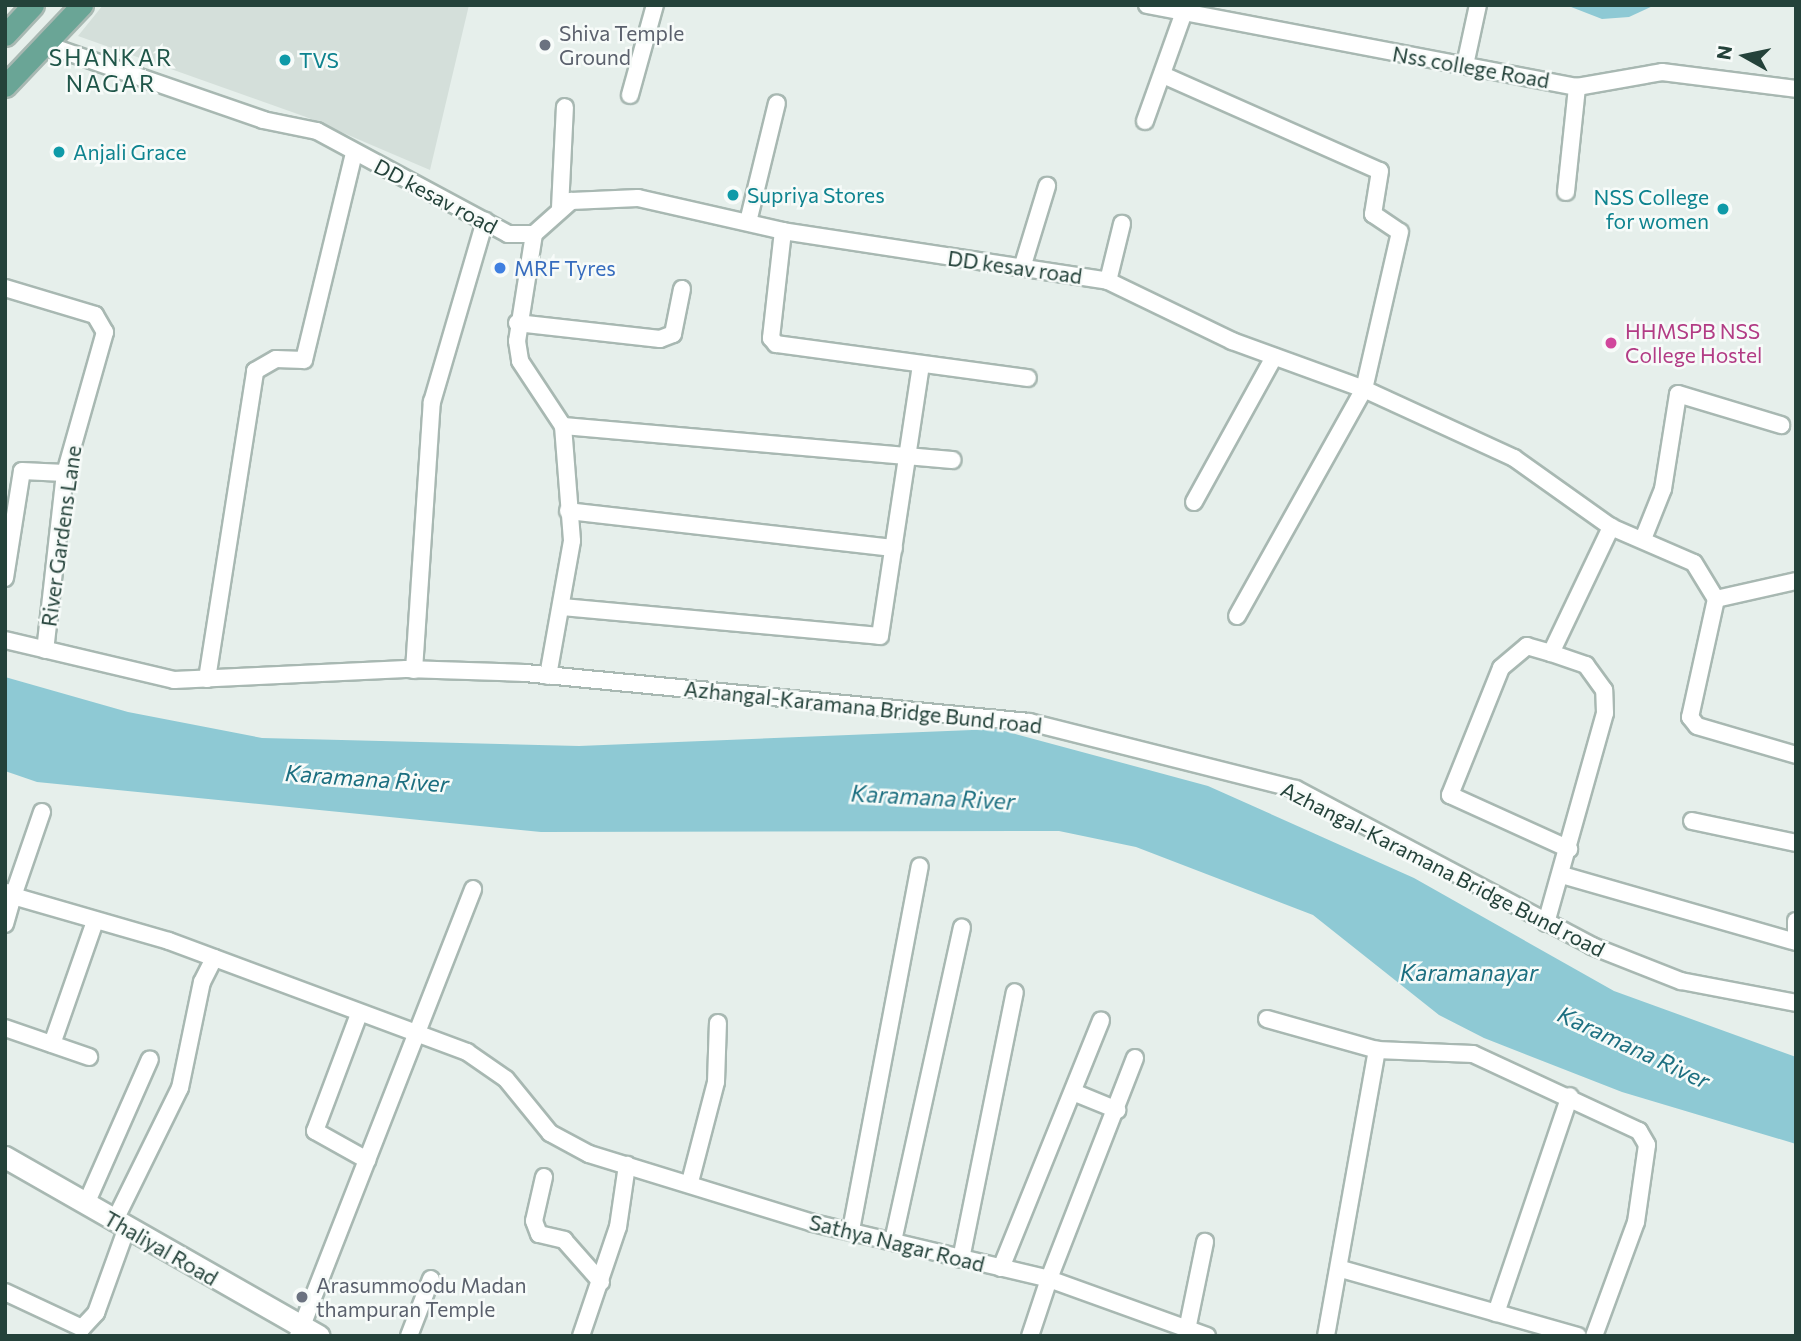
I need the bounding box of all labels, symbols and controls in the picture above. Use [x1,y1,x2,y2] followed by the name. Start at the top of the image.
[559,20,684,70] place label: Shiva Temple Ground
[1710,21,1780,91] north arrow
[537,37,553,53] marker: Shiva Temple Ground
[1391,41,1551,93] street label: Nss college Road
[50,43,172,97] district label: SHANKAR NAGAR
[1711,44,1736,61] text: N
[299,47,339,73] place label: TVS
[277,52,293,68] marker: TVS
[73,139,187,165] place label: Anjali Grace
[51,144,67,160] marker: Anjali Grace
[370,153,502,239] street label: DD kesav road
[747,182,885,208] place label: Supriya Stores
[1594,184,1709,234] place label: NSS College for women
[725,187,741,203] marker: Supriya Stores
[1715,201,1731,217] marker: NSS College for women
[946,245,1084,289] street label: DD kesav road
[514,255,616,281] place label: MRF Tyres
[492,260,508,276] marker: MRF Tyres
[1625,318,1762,368] place label: HHMSPB NSS College Hostel
[1603,335,1619,351] marker: HHMSPB NSS College Hostel
[36,444,86,628] street label: River Gardens Lane
[683,676,1043,738] street label: Azhangal-Karamana Bridge Bund road
[284,759,450,797] water label: Karamana River
[1277,776,1609,962] street label: Azhangal-Karamana Bridge Bund road
[850,779,1016,815] water label: Karamana River
[1400,958,1538,986] water label: Karamanayar
[1554,1000,1714,1094] water label: Karamana River
[100,1205,222,1291] street label: Thaliyal Road
[807,1209,987,1277] street label: Sathya Nagar Road
[316,1272,527,1322] place label: Arasummoodu Madan thampuran Temple
[294,1289,310,1305] marker: Arasummoodu Madan thampuran Temple

